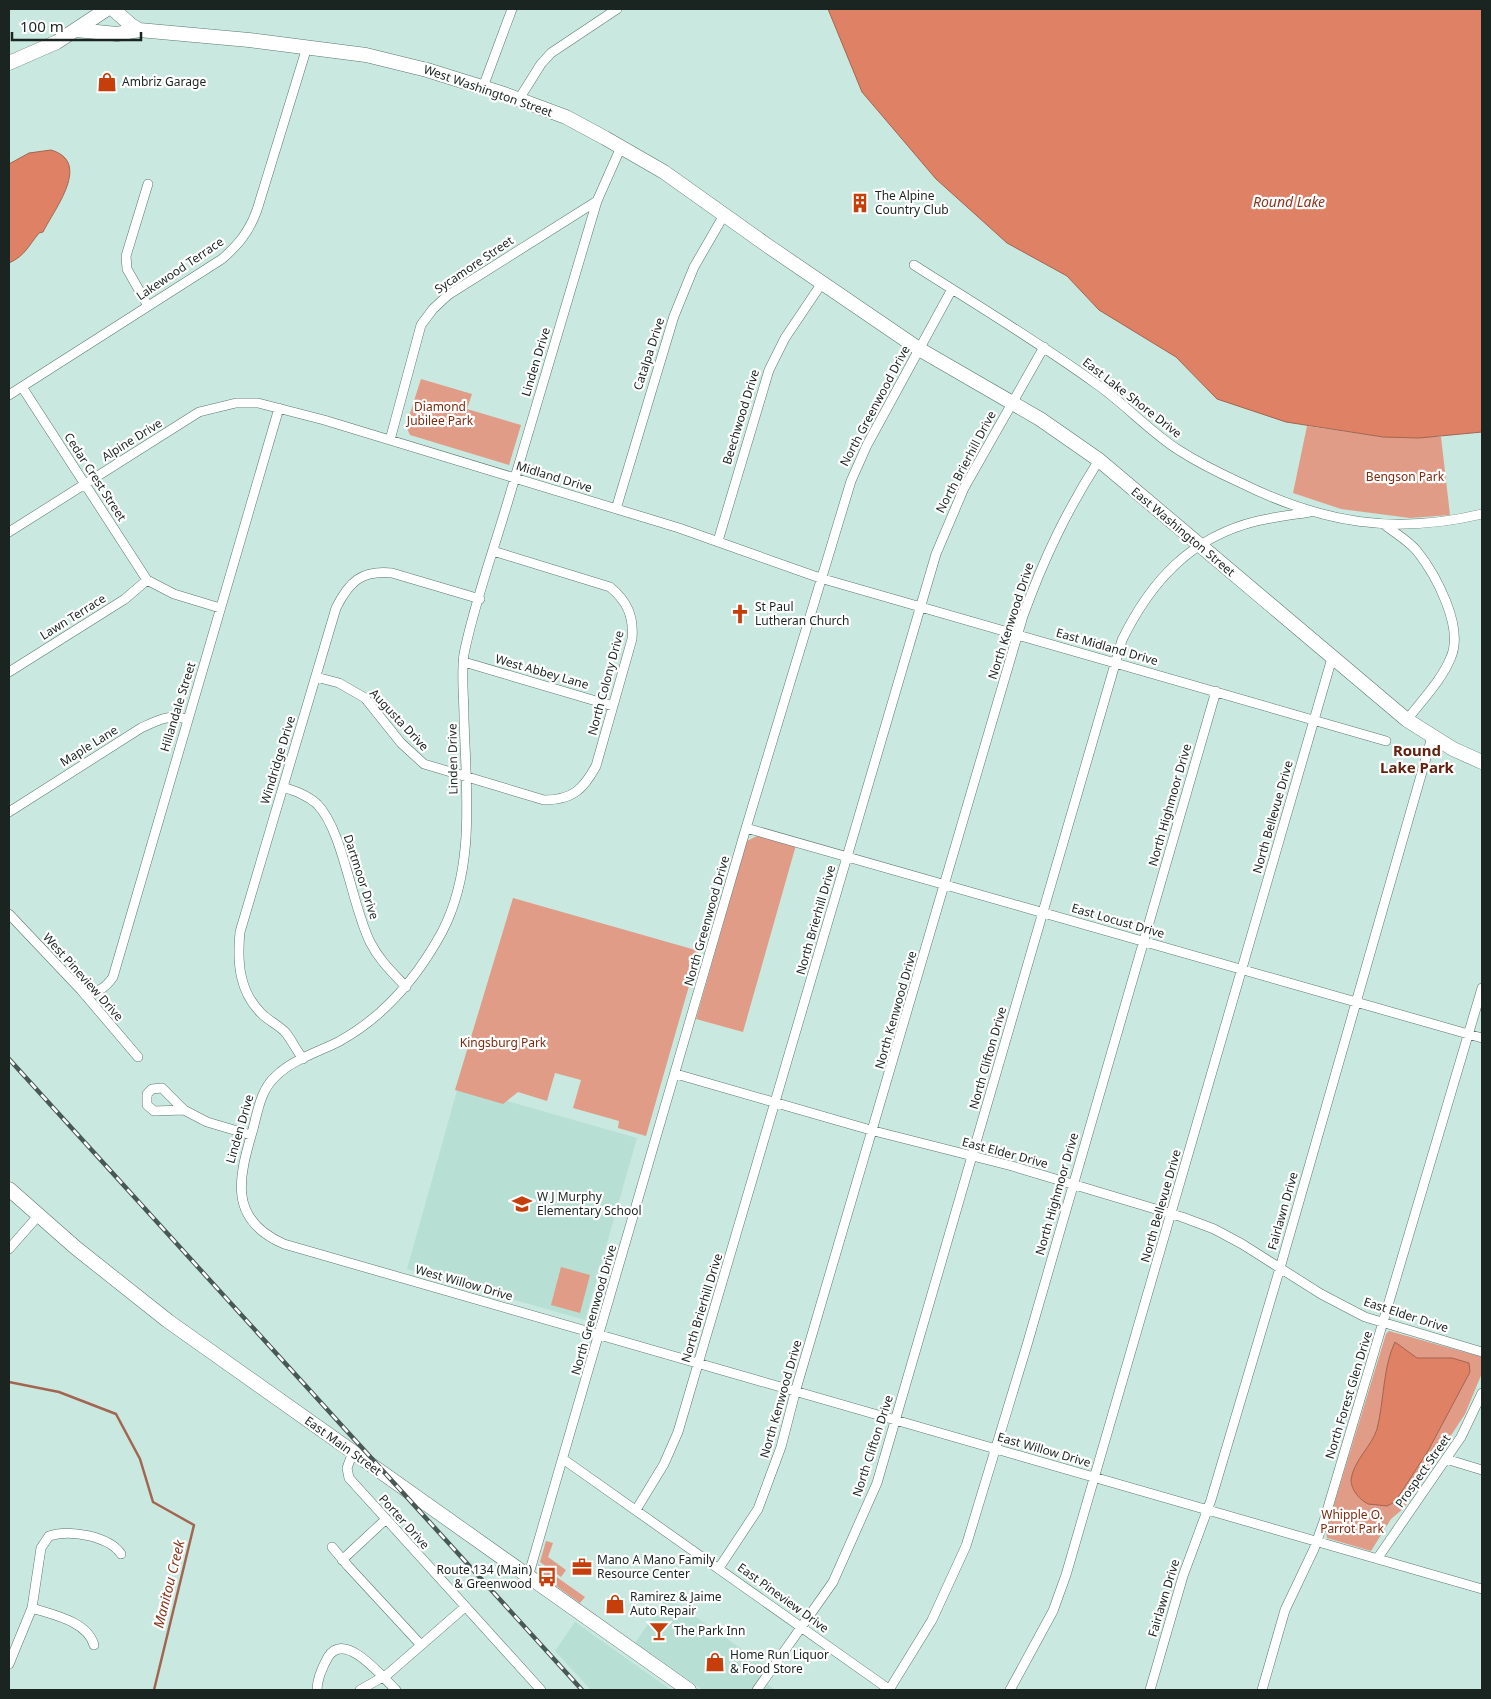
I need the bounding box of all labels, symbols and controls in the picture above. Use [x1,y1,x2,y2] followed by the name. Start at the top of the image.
[12,10,141,42] scale bar
[20,16,64,36] text: 100 m
[421,60,555,121] street label: West Washington Street
[96,71,118,93] shop icon: Ambriz Garage
[122,73,206,90] place label: Ambriz Garage
[875,187,949,218] place label: The Alpine Country Club
[849,192,871,214] building icon: The Alpine Country Club
[1253,192,1325,211] water label: Round Lake
[431,232,517,297] street label: Sycamore Street
[133,233,227,304] street label: Lakewood Terrace
[629,315,668,392] street label: Catalpa Drive
[517,325,554,398] street label: Linden Drive
[835,342,914,469] street label: North Greenwood Drive
[1079,354,1186,442] street label: East Lake Shore Drive
[718,367,763,467] street label: Beechwood Drive
[406,398,474,429] park label: Diamond Jubilee Park
[931,408,1000,516] street label: North Brierhill Drive
[98,414,165,465] street label: Alpine Drive
[60,429,131,525] street label: Cedar Crest Street
[514,457,595,496] street label: Midland Drive
[1366,468,1445,485] park label: Bengson Park
[1128,483,1239,581] street label: East Washington Street
[984,560,1038,681] street label: North Kenwood Drive
[37,590,109,644] street label: Lawn Terrace
[755,598,850,629] place label: St Paul Lutheran Church
[729,603,751,625] church icon: St Paul Lutheran Church
[1054,624,1160,669] street label: East Midland Drive
[583,628,628,737] street label: North Colony Drive
[494,650,591,693] street label: West Abbey Lane
[156,659,199,754] street label: Hillandale Street
[366,685,433,755] street label: Augusta Drive
[256,713,299,806] street label: Windridge Drive
[57,721,121,770] street label: Maple Lane
[443,723,462,795] street label: Linden Drive
[1380,740,1455,777] district label: Round Lake Park
[1144,742,1195,868] street label: North Highmoor Drive
[1248,758,1297,875] street label: North Bellevue Drive
[340,832,383,922] street label: Dartmoor Drive
[680,854,733,988] street label: North Greenwood Drive
[792,863,839,977] street label: North Brierhill Drive
[1070,899,1167,942] street label: East Locust Drive
[39,929,128,1025] street label: West Pineview Drive
[871,949,921,1071] street label: North Kenwood Drive
[965,1004,1010,1111] street label: North Clifton Drive
[460,1034,547,1051] park label: Kingsburg Park
[222,1092,258,1165] street label: Linden Drive
[1031,1131,1082,1257] street label: North Highmoor Drive
[960,1133,1050,1172] street label: East Elder Drive
[1136,1147,1185,1264] street label: North Bellevue Drive
[1263,1170,1302,1252] street label: Fairlawn Drive
[537,1188,642,1219] place label: W J Murphy Elementary School
[511,1193,533,1215] school or university icon: W J Murphy Elementary School
[567,1243,620,1377] street label: North Greenwood Drive
[677,1251,726,1365] street label: North Brierhill Drive
[413,1260,515,1305] street label: West Willow Drive
[1362,1293,1451,1336] street label: East Elder Drive
[1321,1328,1376,1461] street label: North Forest Glen Drive
[756,1338,806,1460] street label: North Kenwood Drive
[848,1393,897,1499] street label: North Clifton Drive
[301,1412,386,1480] street label: East Main Street
[996,1428,1093,1471] street label: East Willow Drive
[1391,1430,1455,1511] street label: Prospect Street
[375,1491,434,1553] street label: Porter Drive
[1320,1506,1384,1537] park label: Whipple O. Parrot Park
[148,1537,189,1630] water label: Manitou Creek
[597,1551,716,1582] place label: Mano A Mano Family Resource Center
[571,1556,593,1578] office icon: Mano A Mano Family Resource Center
[1144,1557,1183,1639] street label: Fairlawn Drive
[734,1559,833,1637] street label: East Pineview Drive
[437,1561,532,1592] place label: Route 134 (Main) & Greenwood
[536,1566,558,1588] bus stop icon: Route 134 (Main) & Greenwood
[630,1588,722,1619] place label: Ramirez & Jaime Auto Repair
[604,1593,626,1615] shop icon: Ramirez & Jaime Auto Repair
[648,1620,670,1642] bar icon: The Park Inn
[674,1622,745,1639] place label: The Park Inn
[730,1646,829,1677] place label: Home Run Liquor & Food Store
[704,1651,726,1673] shop icon: Home Run Liquor & Food Store

